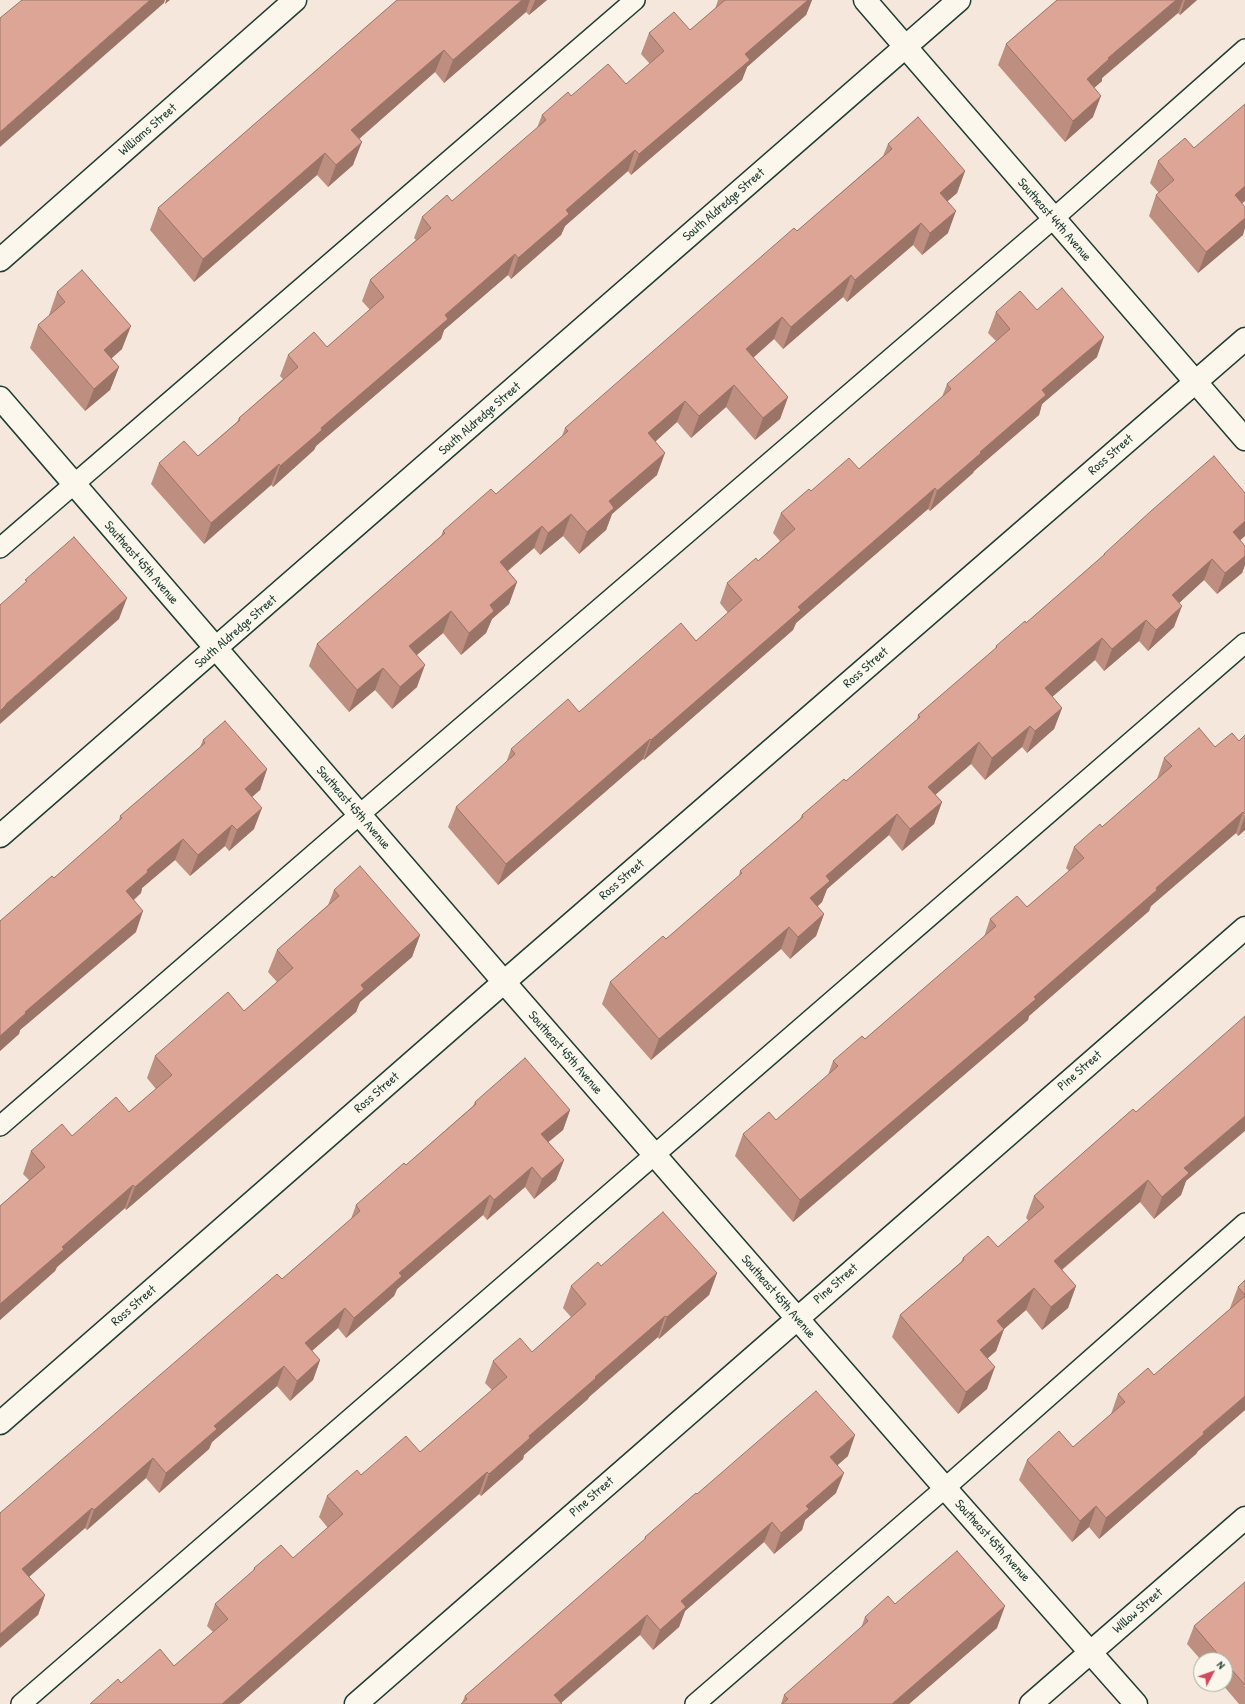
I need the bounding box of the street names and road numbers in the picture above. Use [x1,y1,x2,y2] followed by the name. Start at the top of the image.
[116,101,180,159] street label: Williams Street
[680,165,768,245] street label: South Aldredge Street
[1014,175,1094,265] street label: Southeast 44th Avenue
[436,379,524,459] street label: South Aldredge Street
[1085,431,1137,479] street label: Ross Street
[101,518,181,608] street label: Southeast 45th Avenue
[192,592,280,672] street label: South Aldredge Street
[840,644,892,692] street label: Ross Street
[313,763,393,853] street label: Southeast 45th Avenue
[596,856,648,904] street label: Ross Street
[525,1008,605,1098] street label: Southeast 45th Avenue
[1055,1048,1105,1094] street label: Pine Street
[351,1069,403,1117] street label: Ross Street
[738,1252,818,1342] street label: Southeast 45th Avenue
[811,1261,861,1307] street label: Pine Street
[108,1282,160,1330] street label: Ross Street
[567,1474,617,1520] street label: Pine Street
[951,1497,1033,1585] street label: Southeast 45th Avenue
[1110,1585,1166,1637] street label: Willow Street

